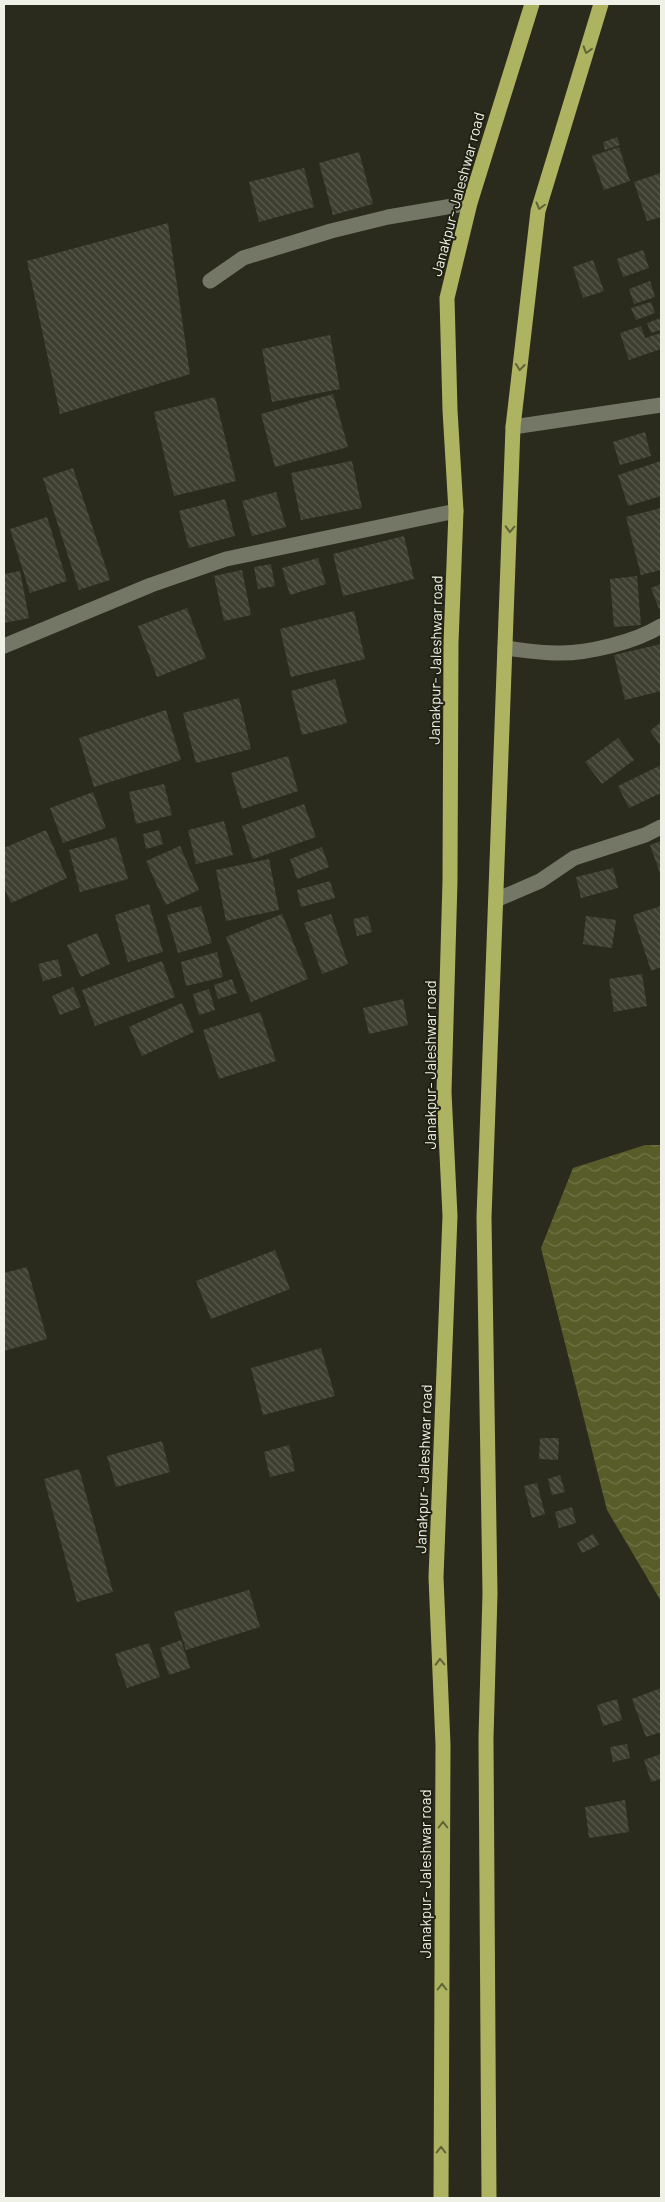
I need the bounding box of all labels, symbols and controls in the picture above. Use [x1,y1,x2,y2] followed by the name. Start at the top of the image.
[582,46,592,54] one-way arrow
[426,110,488,278] street label: Janakpur- Jaleshwar road
[535,202,546,210] one-way arrow
[515,363,526,371] one-way arrow
[504,525,515,533] one-way arrow
[425,575,445,745] street label: Janakpur- Jaleshwar road
[421,980,439,1150] street label: Janakpur- Jaleshwar road
[411,1384,435,1554] street label: Janakpur- Jaleshwar road
[434,1658,445,1666] one-way arrow
[416,1789,434,1959] street label: Janakpur- Jaleshwar road
[438,1820,448,1828] one-way arrow
[437,1983,447,1990] one-way arrow
[436,2145,446,2153] one-way arrow

